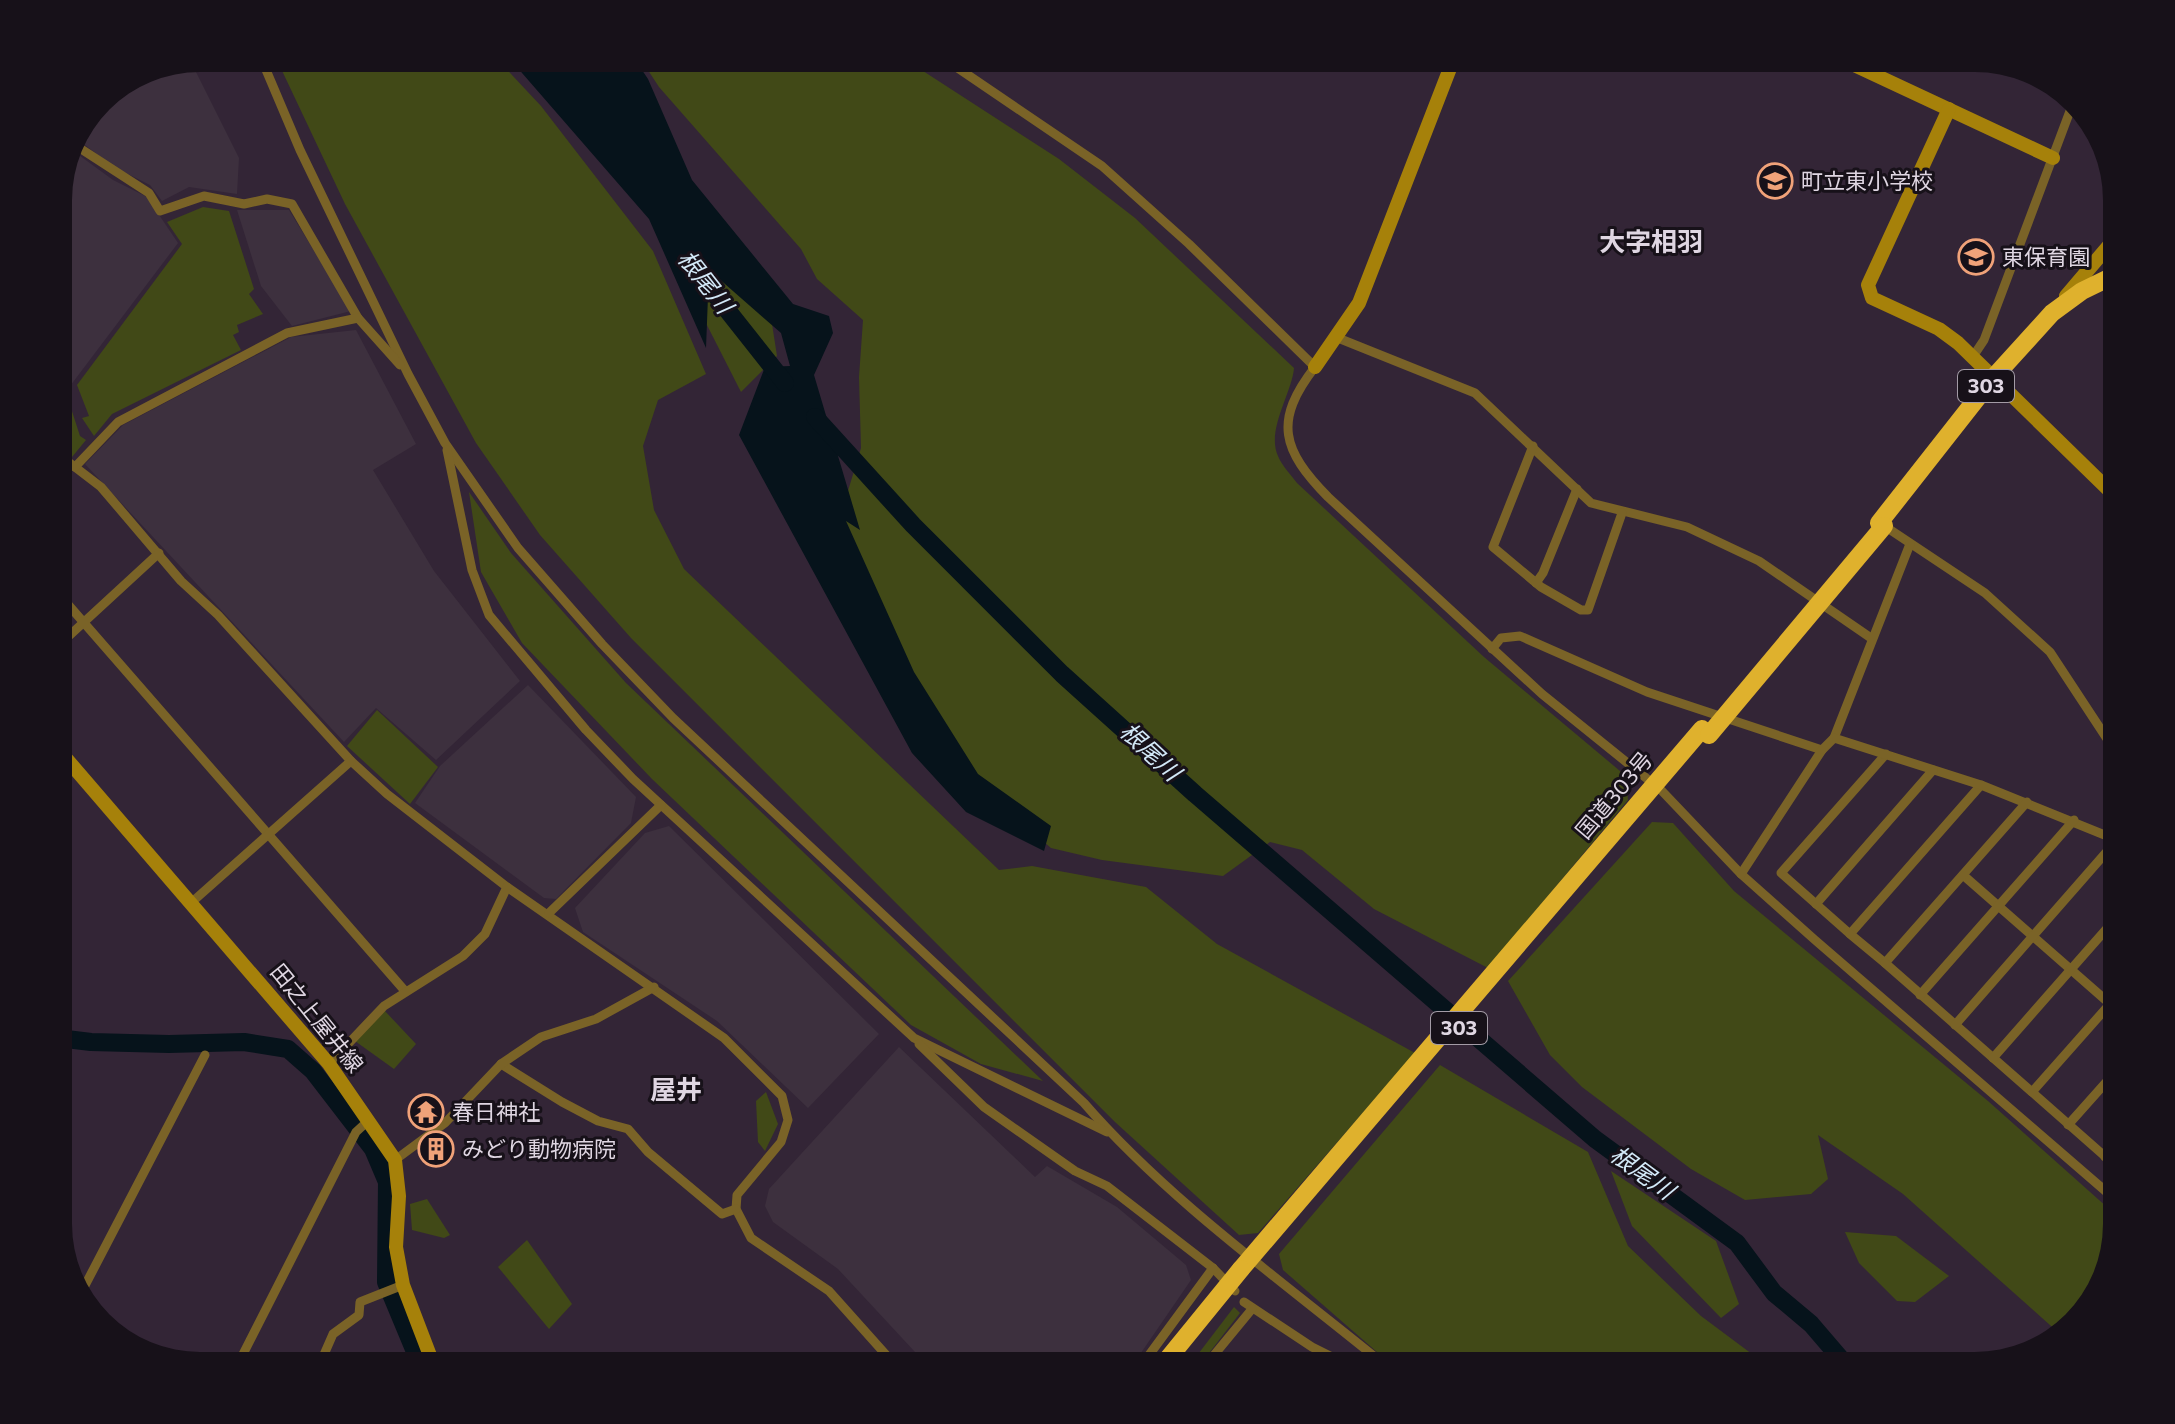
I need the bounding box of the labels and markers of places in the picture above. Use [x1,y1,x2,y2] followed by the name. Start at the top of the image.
[1756,162,1794,200] school or university icon: 町立東小学校
[1801,167,1933,194] place label: 町立東小学校
[1957,238,1995,276] school or university icon: 東保育園
[2002,243,2090,270] place label: 東保育園
[407,1093,445,1131] temple icon: 春日神社
[452,1098,540,1125] place label: 春日神社
[417,1130,455,1168] building icon: みどり動物病院
[462,1135,616,1162] place label: みどり動物病院

